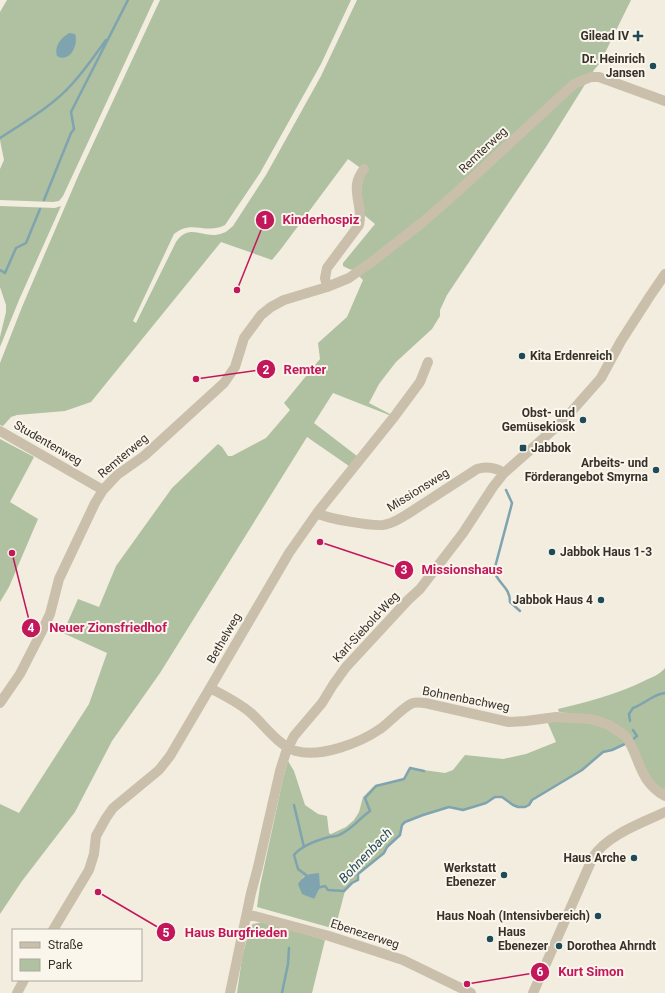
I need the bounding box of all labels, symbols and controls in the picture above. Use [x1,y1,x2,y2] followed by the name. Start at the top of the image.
[580,29,629,43] place label: Gilead IV
[632,30,644,42] marker: Gilead IV
[582,52,645,80] place label: Dr. Heinrich Jansen
[648,61,658,71] marker: Dr. Heinrich Jansen
[456,124,510,176] street label: Remterweg
[255,207,368,232] callout: Kinderhospiz
[283,212,360,227] text: Kinderhospiz
[262,213,268,227] text: 1
[530,349,612,363] place label: Kita Erdenreich
[517,351,527,361] marker: Kita Erdenreich
[256,357,334,382] callout: Remter
[284,362,327,377] text: Remter
[263,363,270,377] text: 2
[502,406,576,434] place label: Obst- und Gemüsekiosk
[578,415,588,425] marker: Obst- und Gemüsekiosk
[11,418,85,468] street label: Studentenweg
[95,431,151,481] street label: Remterweg
[531,441,571,455] place label: Jabbok
[518,443,528,453] marker: Jabbok
[525,456,649,484] place label: Arbeits- und Förderangebot Smyrna
[384,465,452,515] street label: Missionsweg
[651,465,661,475] marker: Arbeits- und Förderangebot Smyrna
[560,545,652,559] place label: Jabbok Haus 1-3
[547,547,557,557] marker: Jabbok Haus 1-3
[394,557,511,582] callout: Missionshaus
[421,562,503,577] text: Missionshaus
[401,563,408,577] text: 3
[330,589,402,665] street label: Karl-Siebold-Weg
[513,593,593,607] place label: Jabbok Haus 4
[596,595,606,605] marker: Jabbok Haus 4
[204,610,244,666] street label: Bethelweg
[21,615,174,640] callout: Neuer Zionsfriedhof
[49,620,167,635] text: Neuer Zionsfriedhof
[28,621,35,635] text: 4
[421,684,511,714] street label: Bohnenbachweg
[336,825,395,886] water label: Bohnenbach
[563,851,627,865] place label: Haus Arche
[629,853,639,863] marker: Haus Arche
[444,861,497,889] place label: Werkstatt Ebenezer
[499,870,509,880] marker: Werkstatt Ebenezer
[436,909,590,923] place label: Haus Noah (Intensivbereich)
[593,911,603,921] marker: Haus Noah (Intensivbereich)
[329,916,401,952] street label: Ebenezerweg
[156,920,295,945] callout: Haus Burgfrieden
[185,925,287,940] text: Haus Burgfrieden
[498,925,549,953] place label: Haus Ebenezer
[163,926,170,940] text: 5
[12,929,142,981] legend
[485,934,495,944] marker: Haus Ebenezer
[48,938,83,952] text: Straße
[567,939,656,953] place label: Dorothea Ahrndt
[554,941,564,951] marker: Dorothea Ahrndt
[48,958,73,972] text: Park
[530,959,632,984] callout: Kurt Simon
[558,964,624,979] text: Kurt Simon
[537,965,544,979] text: 6

